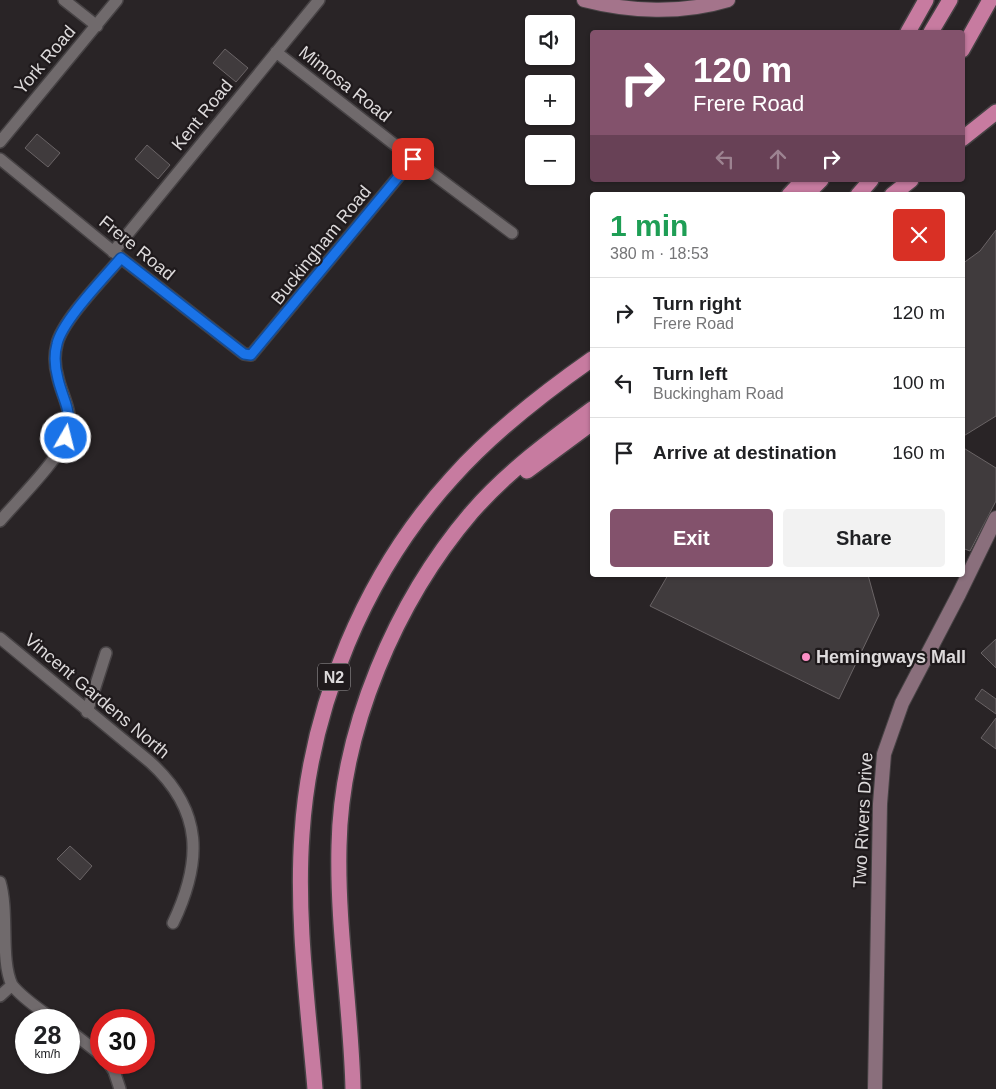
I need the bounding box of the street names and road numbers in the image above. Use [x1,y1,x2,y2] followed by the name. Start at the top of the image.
[11,22,79,98] street label: York Road
[295,42,395,126] street label: Mimosa Road
[167,76,237,154] street label: Kent Road
[267,182,375,308] street label: Buckingham Road
[95,212,179,284] street label: Frere Road
[21,630,173,762] street label: Vincent Gardens North
[318,664,350,690] road number: N2
[849,752,877,888] street label: Two Rivers Drive

